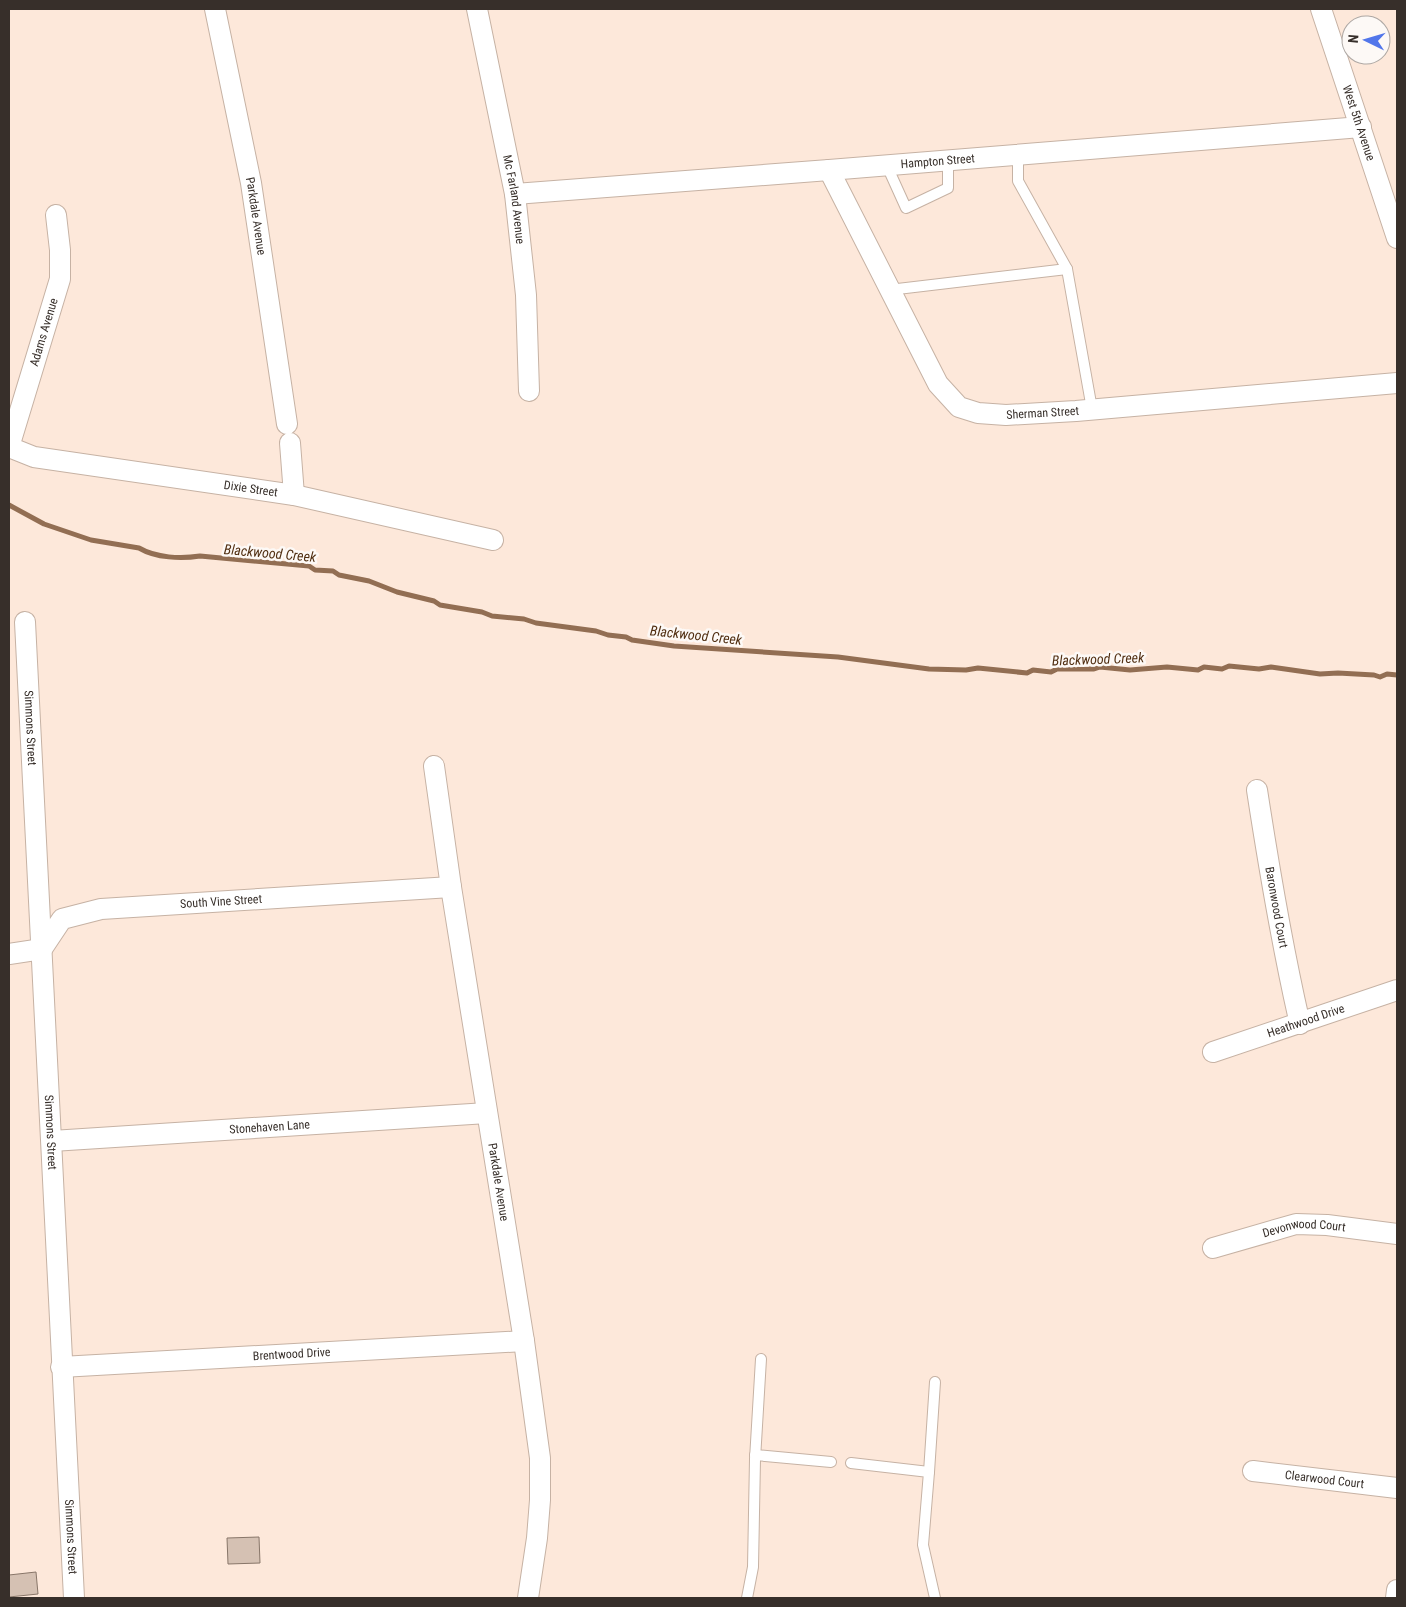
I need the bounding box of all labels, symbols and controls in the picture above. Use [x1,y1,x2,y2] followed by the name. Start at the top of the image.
[1341,15,1391,65] north arrow
[1345,34,1361,44] text: N
[1340,83,1378,163] street label: West 5th Avenue
[900,151,976,171] street label: Hampton Street
[500,154,527,245] street label: Mc Farland Avenue
[243,176,269,256] street label: Parkdale Avenue
[27,296,61,368] street label: Adams Avenue
[1006,404,1080,422] street label: Sherman Street
[223,478,279,500] street label: Dixie Street
[223,541,318,565] water label: Blackwood Creek
[649,622,744,648] water label: Blackwood Creek
[1052,649,1145,669] water label: Blackwood Creek
[21,690,39,766] street label: Simmons Street
[1262,866,1291,950] street label: Baronwood Court
[180,892,263,911] street label: South Vine Street
[1265,1001,1347,1040] street label: Heathwood Drive
[42,1094,60,1171] street label: Simmons Street
[229,1117,311,1137] street label: Stonehaven Lane
[485,1142,512,1222] street label: Parkdale Avenue
[1261,1216,1347,1240] street label: Devonwood Court
[252,1345,331,1363] street label: Brentwood Drive
[1284,1468,1365,1491] street label: Clearwood Court
[62,1499,80,1575] street label: Simmons Street

